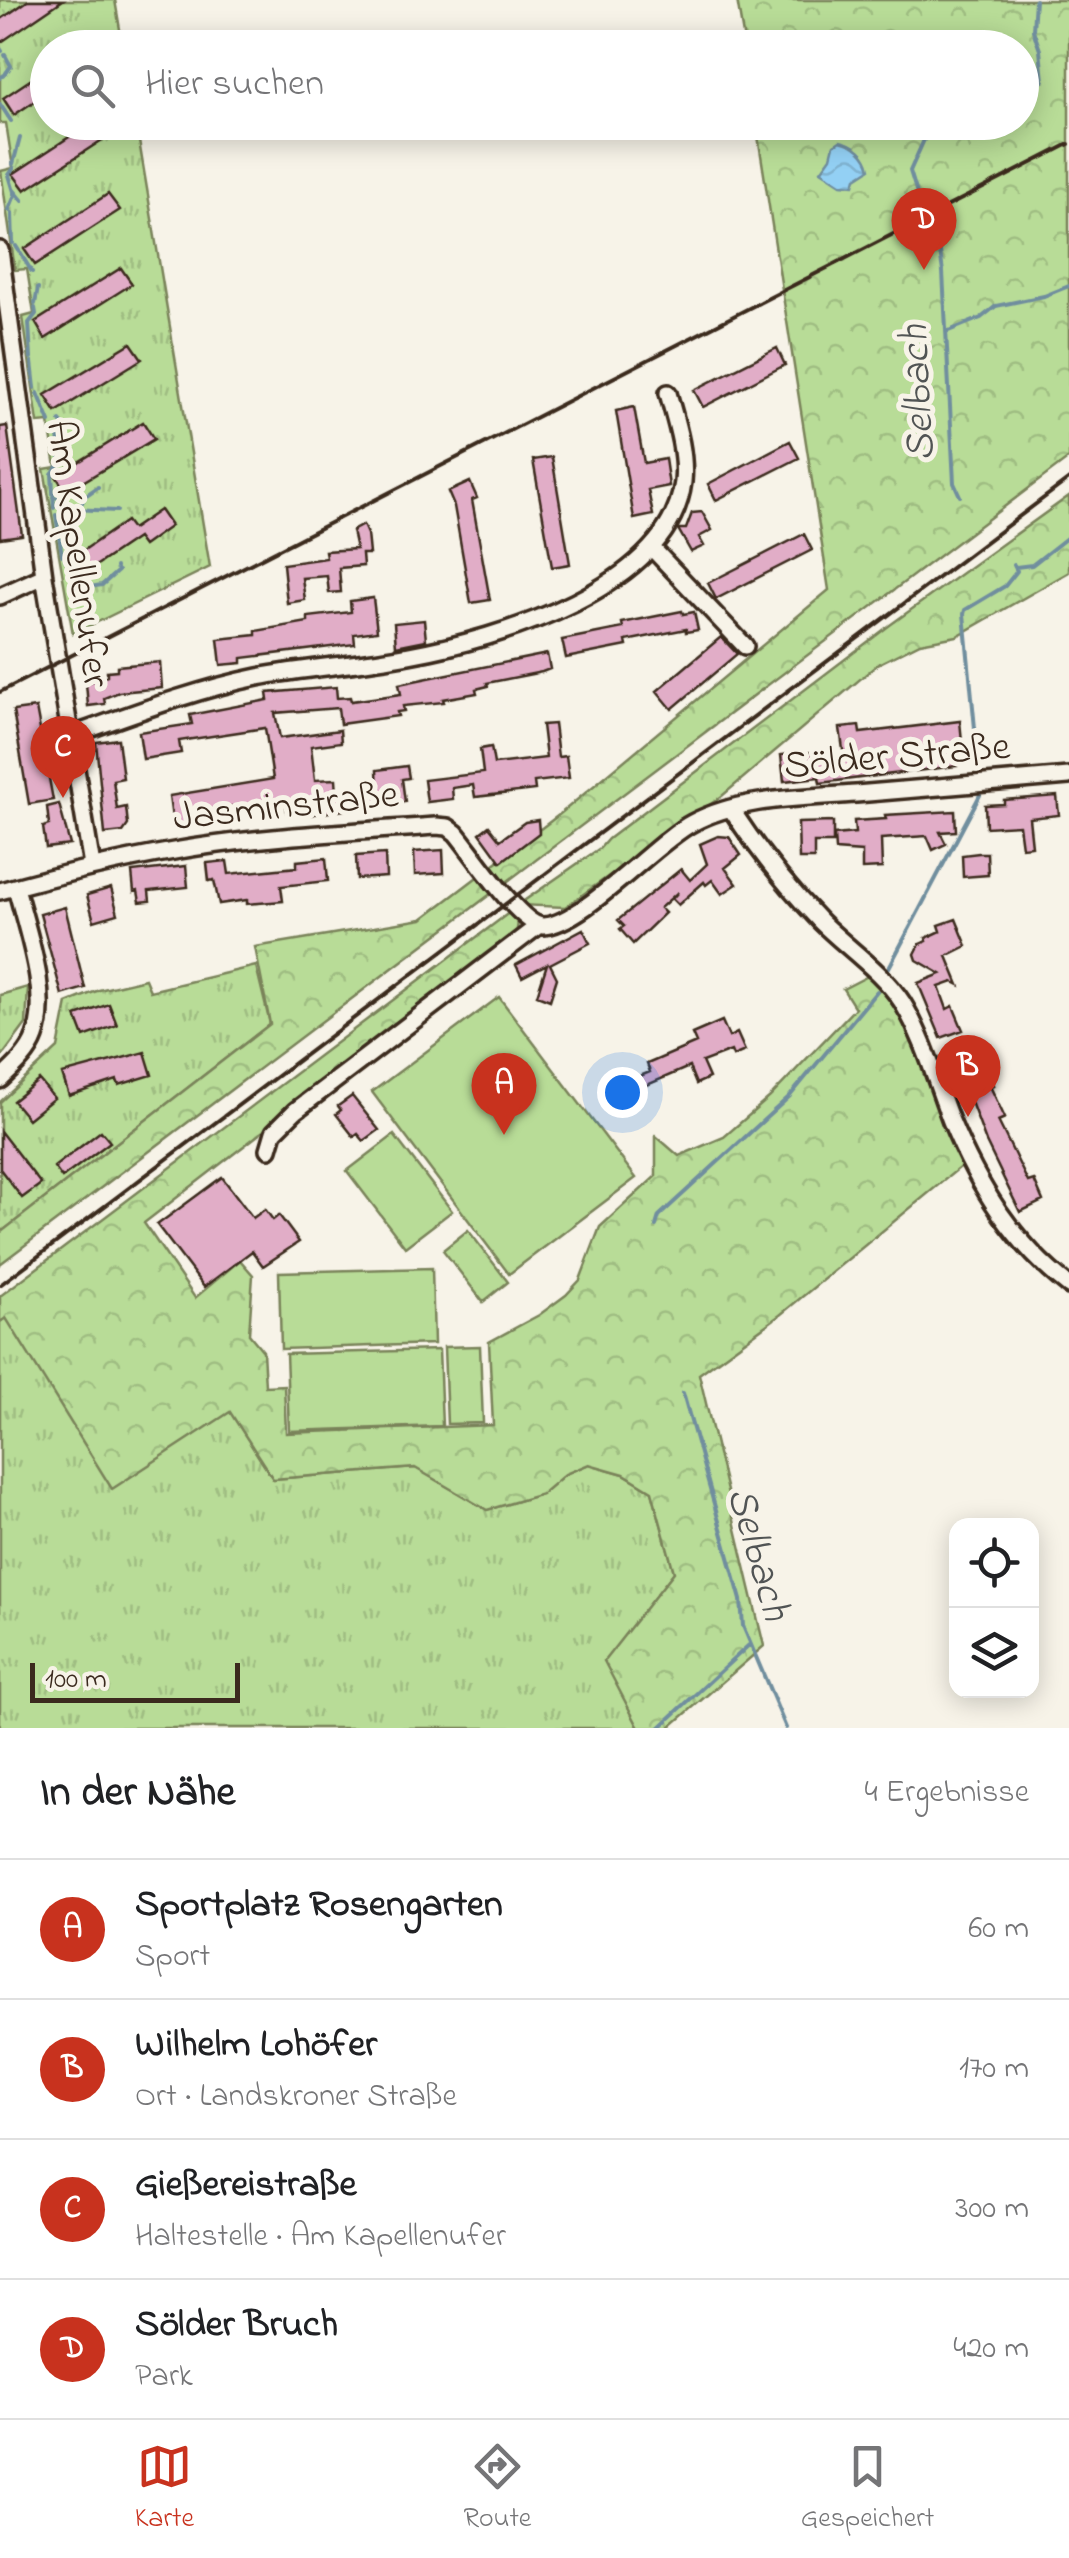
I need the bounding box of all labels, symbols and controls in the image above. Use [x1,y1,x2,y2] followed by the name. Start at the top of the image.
[30,30,1039,140] search box
[145,57,324,113] text: Hier suchen
[65,58,120,113] icon: search
[892,188,956,270] pin: D
[885,322,953,463] water label: Selbach
[28,417,124,692] street label: Am Kapellenufer
[30,716,96,798] pin: C
[781,719,1013,797] street label: Sölder Straße
[170,767,402,849] street label: Jasminstraße
[936,1034,1000,1117] pin: B
[472,1052,536,1135] pin: A
[597,1067,648,1118] your location
[709,1480,805,1629] water label: Selbach
[949,1518,1039,1698] map controls
[949,1518,1039,1608] button: locate
[949,1608,1039,1698] button: layers
[30,1658,240,1702] scale bar
[45,1660,107,1701] text: 100 m
[40,1763,235,1824] text: In der Nähe
[864,1770,1029,1817] text: 4 Ergebnisse
[135,1878,503,1934] text: Sportplatz Rosengarten
[63,1906,82,1953] text: A
[968,1906,1029,1953] text: 60 m
[135,1934,210,1981] text: Sport
[135,2018,377,2074] text: Wilhelm Lohöfer
[62,2046,83,2093] text: B
[959,2046,1029,2093] text: 170 m
[135,2074,457,2121] text: Ort · Landskroner Straße
[135,2158,357,2214] text: Gießereistraße
[64,2186,81,2233] text: C
[955,2186,1029,2233] text: 300 m
[135,2214,506,2261] text: Haltestelle · Am Kapellenufer
[135,2298,338,2354] text: Sölder Bruch
[61,2326,84,2373] text: D
[953,2326,1029,2373] text: 420 m
[135,2354,193,2401] text: Park
[135,2439,194,2540] tab: Karte
[463,2439,531,2540] tab: Route
[801,2439,934,2540] tab: Gespeichert

